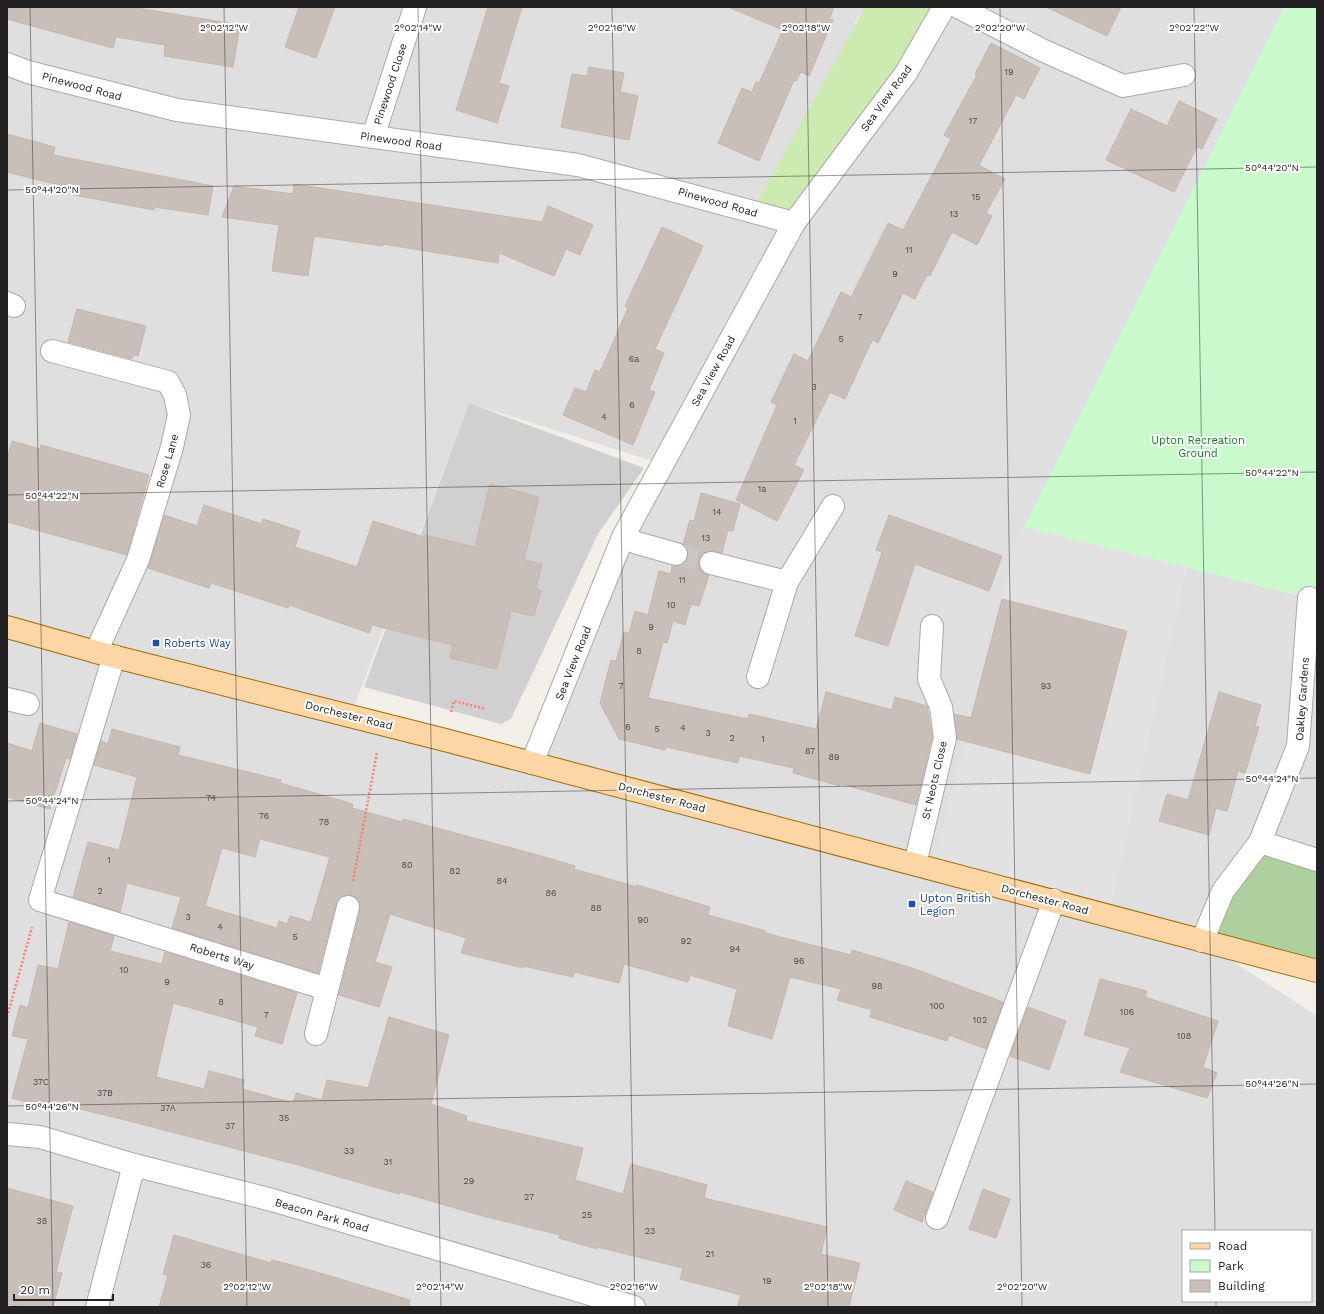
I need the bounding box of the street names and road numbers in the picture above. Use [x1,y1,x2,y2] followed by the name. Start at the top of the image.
[371,42,410,127] street label: Pinewood Close
[858,63,915,134] street label: Sea View Road
[40,70,123,103] street label: Pinewood Road
[359,129,443,154] street label: Pinewood Road
[676,185,759,220] street label: Pinewood Road
[689,334,738,409] street label: Sea View Road
[154,433,181,490] street label: Rose Lane
[553,624,594,702] street label: Sea View Road
[1293,657,1312,741] street label: Oakley Gardens
[304,698,394,733] street label: Dorchester Road
[919,740,950,821] street label: St Neots Close
[617,780,707,815] street label: Dorchester Road
[1000,882,1090,917] street label: Dorchester Road
[188,941,256,973] street label: Roberts Way
[273,1196,370,1235] street label: Beacon Park Road

